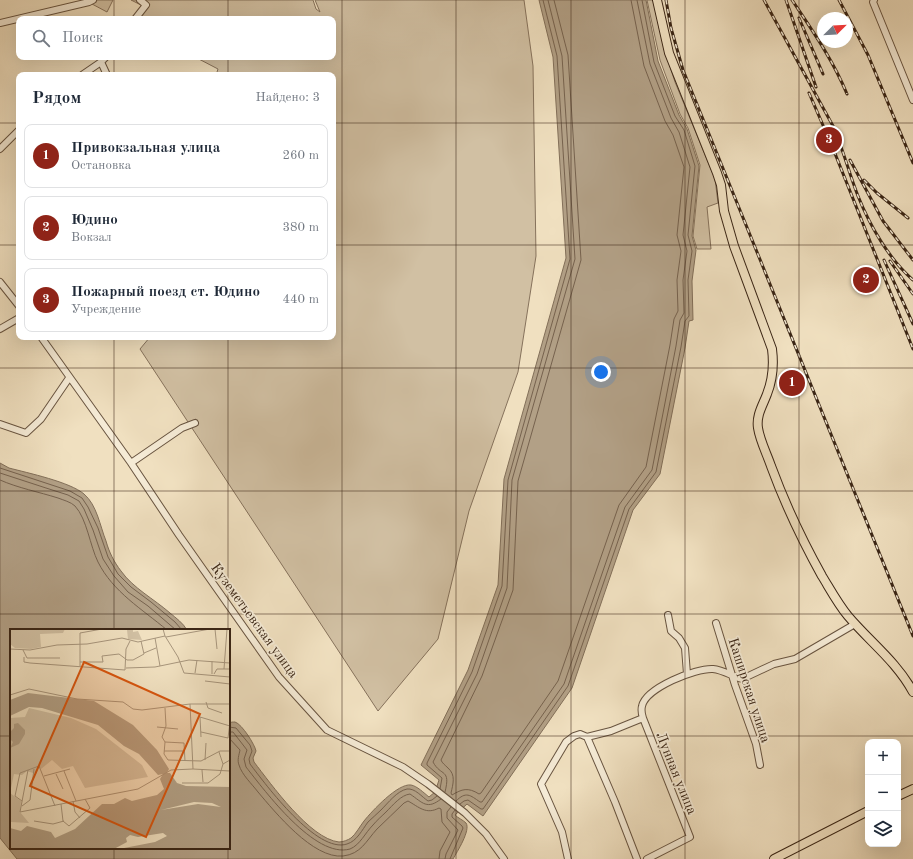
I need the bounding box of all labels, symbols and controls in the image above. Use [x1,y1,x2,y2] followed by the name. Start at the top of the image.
[817,12,853,48] north arrow
[16,16,336,60] search box
[30,27,52,49] icon: search
[62,31,103,46] text: Поиск
[32,90,81,107] text: Рядом
[256,91,320,104] text: Найдено: 3
[816,125,842,155] pin: 3
[71,141,220,156] text: Привокзальная улица
[42,149,50,162] text: 1
[282,149,319,162] text: 260 m
[71,159,131,172] text: Остановка
[71,213,118,228] text: Юдино
[42,221,50,234] text: 2
[282,221,319,234] text: 380 m
[71,231,112,244] text: Вокзал
[853,265,879,295] pin: 2
[71,285,260,300] text: Пожарный поезд ст. Юдино
[42,293,50,306] text: 3
[282,293,319,306] text: 440 m
[71,303,141,316] text: Учреждение
[591,362,611,382] your location
[779,368,805,398] pin: 1
[208,561,300,681] street label: Куземетьевская улица
[10,629,230,849] inset map
[725,636,773,745] street label: Каширская улица
[653,730,699,817] street label: Лунная улица
[865,739,901,847] map controls
[865,739,901,775] button: +
[865,775,901,811] button: −
[865,811,901,847] button: layers

